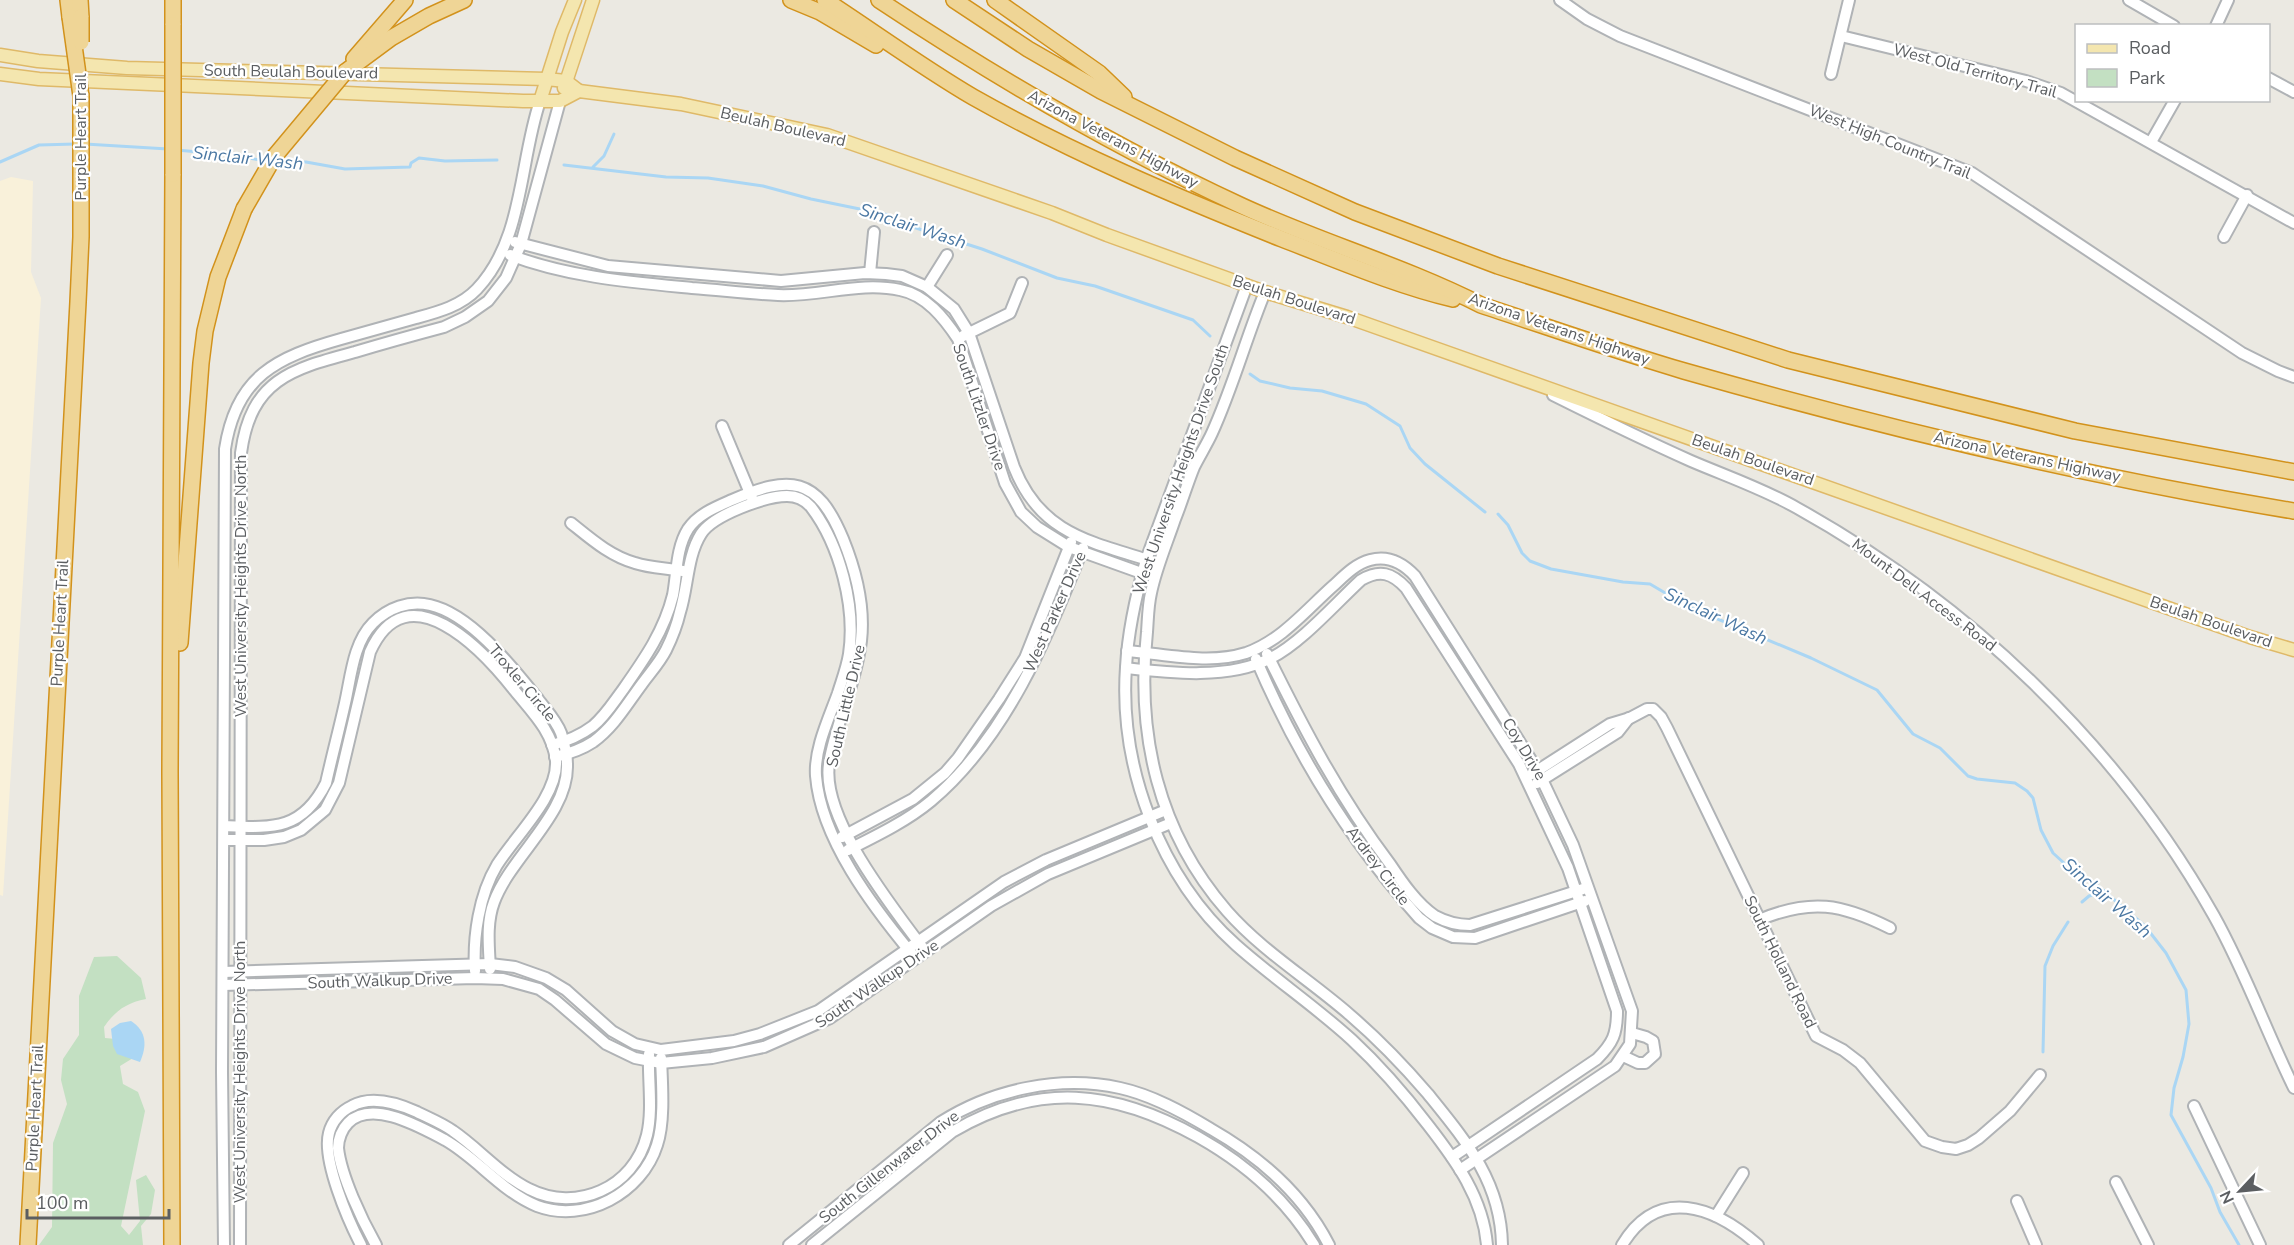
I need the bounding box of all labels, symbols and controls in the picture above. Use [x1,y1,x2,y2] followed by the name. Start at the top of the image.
[2075,24,2270,102] legend
[2129,36,2171,60] text: Road
[1891,39,2060,104] street label: West Old Territory Trail
[204,59,378,85] street label: South Beulah Boulevard
[2129,66,2166,90] text: Park
[70,73,92,201] street label: Purple Heart Trail
[1024,85,1203,194] street label: Arizona Veterans Highway
[1806,99,1975,185] street label: West High Country Trail
[718,102,848,152] street label: Beulah Boulevard
[191,140,305,176] water label: Sinclair Wash
[856,197,970,255] water label: Sinclair Wash
[1230,270,1358,330] street label: Beulah Boulevard
[1465,288,1653,371] street label: Arizona Veterans Highway
[947,341,1011,473] street label: South Litzler Drive
[1128,341,1234,597] street label: West University Heights Drive South
[1931,426,2123,488] street label: Arizona Veterans Highway
[1689,429,1817,491] street label: Beulah Boulevard
[230,455,252,717] street label: West University Heights Drive North
[1847,533,2001,657] street label: Mount Dell Access Road
[1018,548,1092,676] street label: West Parker Drive
[46,559,74,687] street label: Purple Heart Trail
[1661,582,1771,650] water label: Sinclair Wash
[2147,591,2275,653] street label: Beulah Boulevard
[483,640,561,726] street label: Troxler Circle
[821,643,871,769] street label: South Little Drive
[1497,714,1551,784] street label: Coy Drive
[1341,822,1415,910] street label: Ardrey Circle
[2057,852,2157,944] water label: Sinclair Wash
[1738,892,1822,1032] street label: South Holland Road
[811,934,943,1034] street label: South Walkup Drive
[229,941,251,1203] street label: West University Heights Drive North
[307,967,453,995] street label: South Walkup Drive
[21,1044,49,1172] street label: Purple Heart Trail
[814,1105,964,1229] street label: South Gillenwater Drive
[2210,1161,2270,1221] north arrow
[27,1182,170,1220] scale bar
[2215,1187,2240,1207] text: N
[36,1191,88,1215] text: 100 m

